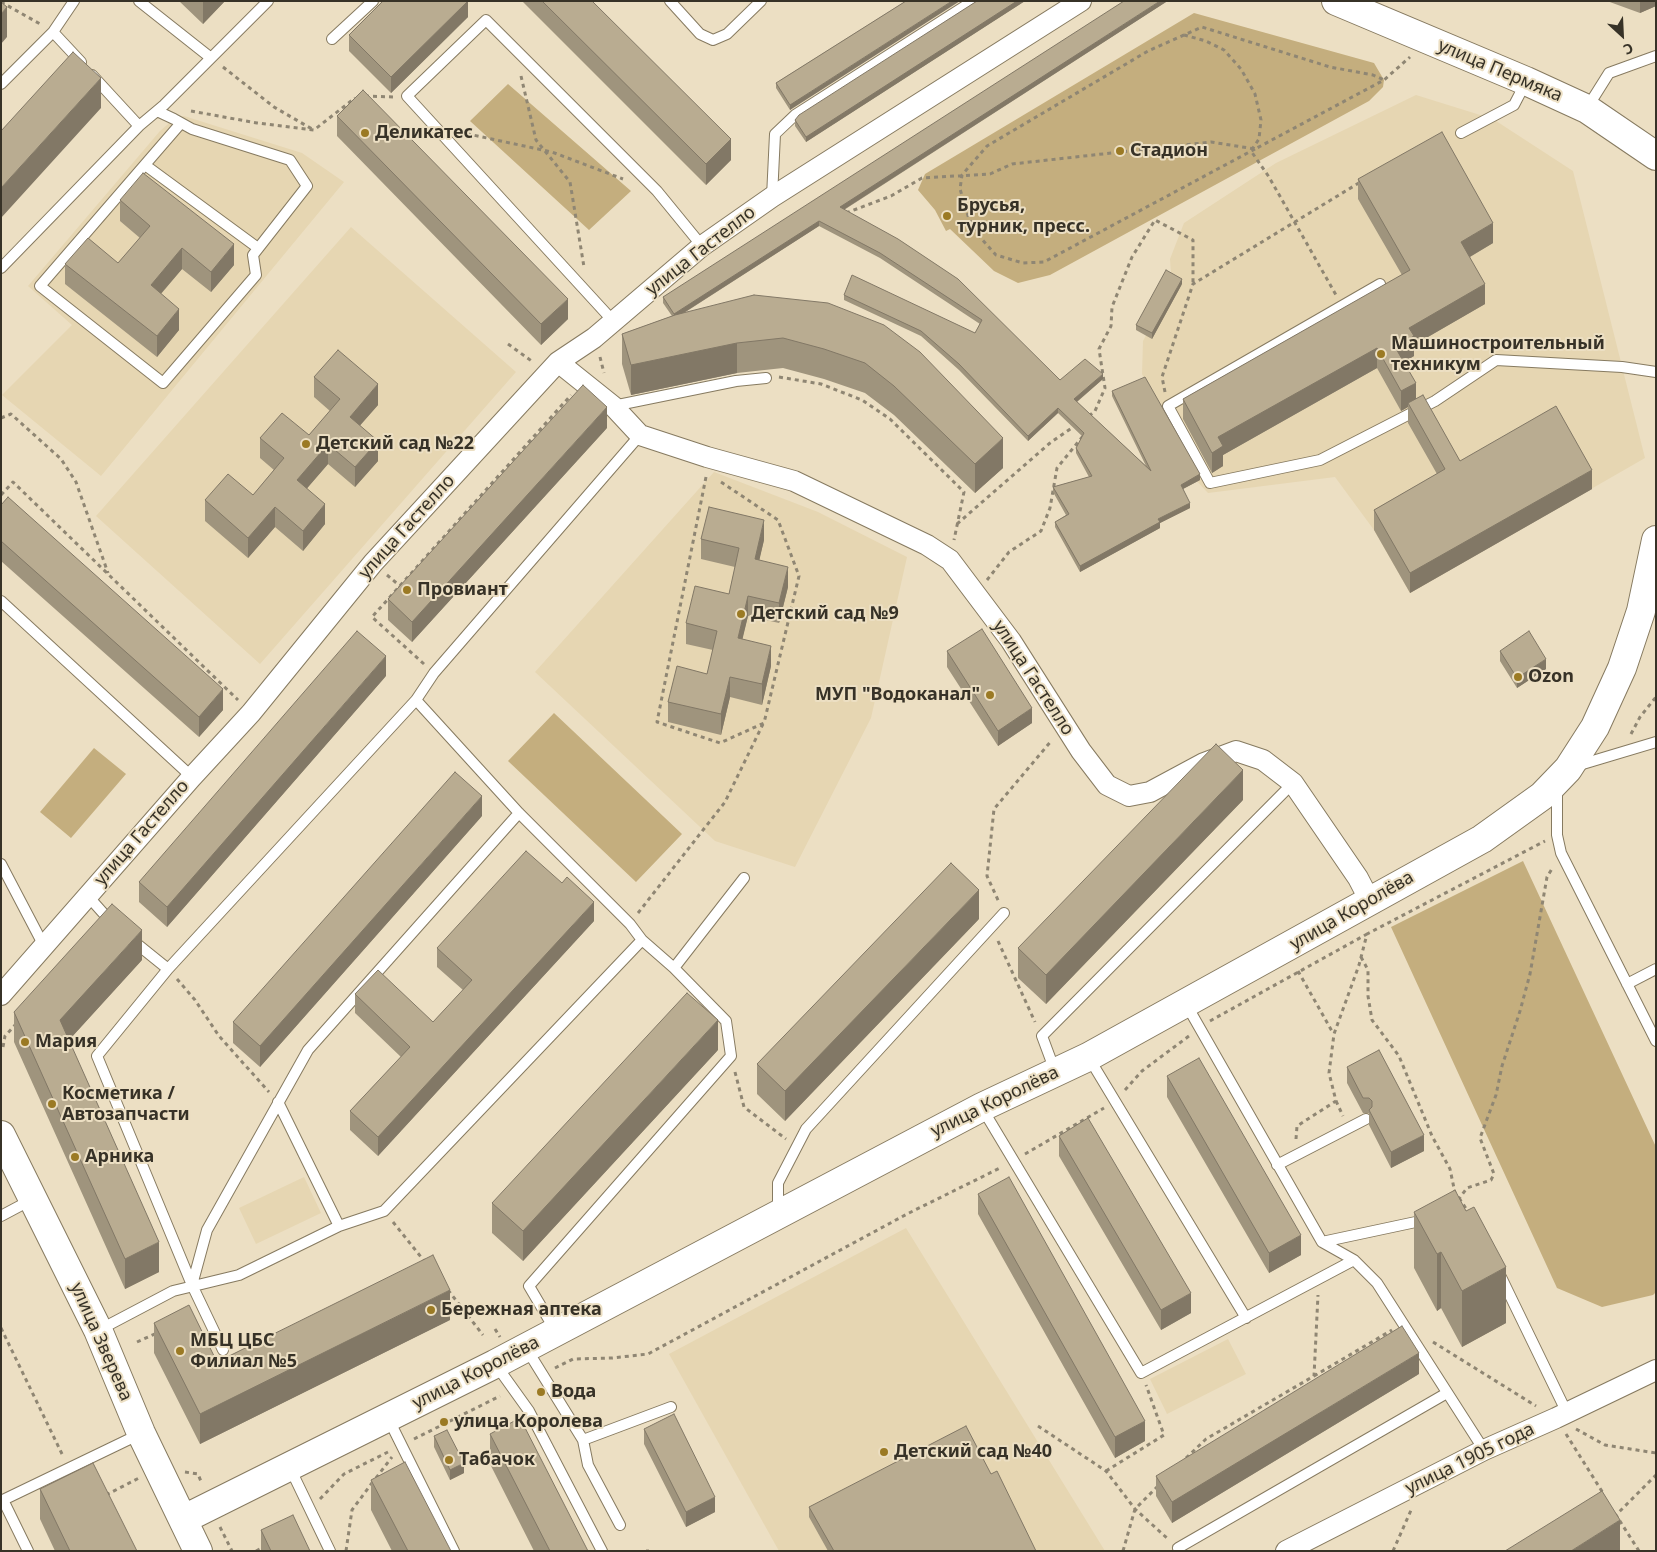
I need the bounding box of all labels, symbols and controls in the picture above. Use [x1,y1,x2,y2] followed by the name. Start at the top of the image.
[1597,10,1647,60] north arrow
[1434,35,1566,107] street label: улица Пермяка
[1620,39,1637,60] text: С
[375,122,473,144] place label: Деликатес
[359,127,371,139] marker: Деликатес
[1130,140,1208,162] place label: Стадион
[1114,145,1126,157] marker: Стадион
[957,195,1090,238] place label: Брусья, турник, пресс.
[642,202,760,300] street label: улица Гастелло
[941,210,953,222] marker: Брусья, турник, пресс.
[1391,333,1605,376] place label: Машиностроительный техникум
[1375,348,1387,360] marker: Машиностроительный техникум
[316,433,474,455] place label: Детский сад №22
[300,438,312,450] marker: Детский сад №22
[354,470,460,584] street label: улица Гастелло
[417,579,508,601] place label: Провиант
[401,584,413,596] marker: Провиант
[751,603,899,625] place label: Детский сад №9
[735,608,747,620] marker: Детский сад №9
[988,616,1078,740] street label: улица Гастелло
[1528,666,1574,688] place label: Ozon
[1512,671,1524,683] marker: Ozon
[815,684,980,706] place label: МУП "Водоканал"
[984,689,996,701] marker: МУП "Водоканал"
[90,776,194,890] street label: улица Гастелло
[1286,867,1418,955] street label: улица Королёва
[35,1031,97,1053] place label: Мария
[19,1036,31,1048] marker: Мария
[928,1062,1062,1142] street label: улица Королёва
[62,1083,190,1126] place label: Косметика / Автозапчасти
[46,1098,58,1110] marker: Косметика / Автозапчасти
[85,1146,154,1168] place label: Арника
[69,1151,81,1163] marker: Арника
[65,1280,137,1404] street label: улица Зверева
[441,1299,602,1321] place label: Бережная аптека
[425,1304,437,1316] marker: Бережная аптека
[190,1330,297,1372] place label: МБЦ ЦБС Филиал №5
[409,1332,543,1414] street label: улица Королёва
[174,1345,186,1357] marker: МБЦ ЦБС Филиал №5
[551,1381,596,1403] place label: Вода
[535,1386,547,1398] marker: Вода
[454,1411,603,1433] place label: улица Королева
[438,1416,450,1428] marker: улица Королева
[1402,1418,1538,1500] street label: улица 1905 года
[894,1441,1052,1463] place label: Детский сад №40
[878,1446,890,1458] marker: Детский сад №40
[459,1449,535,1471] place label: Табачок
[443,1454,455,1466] marker: Табачок

